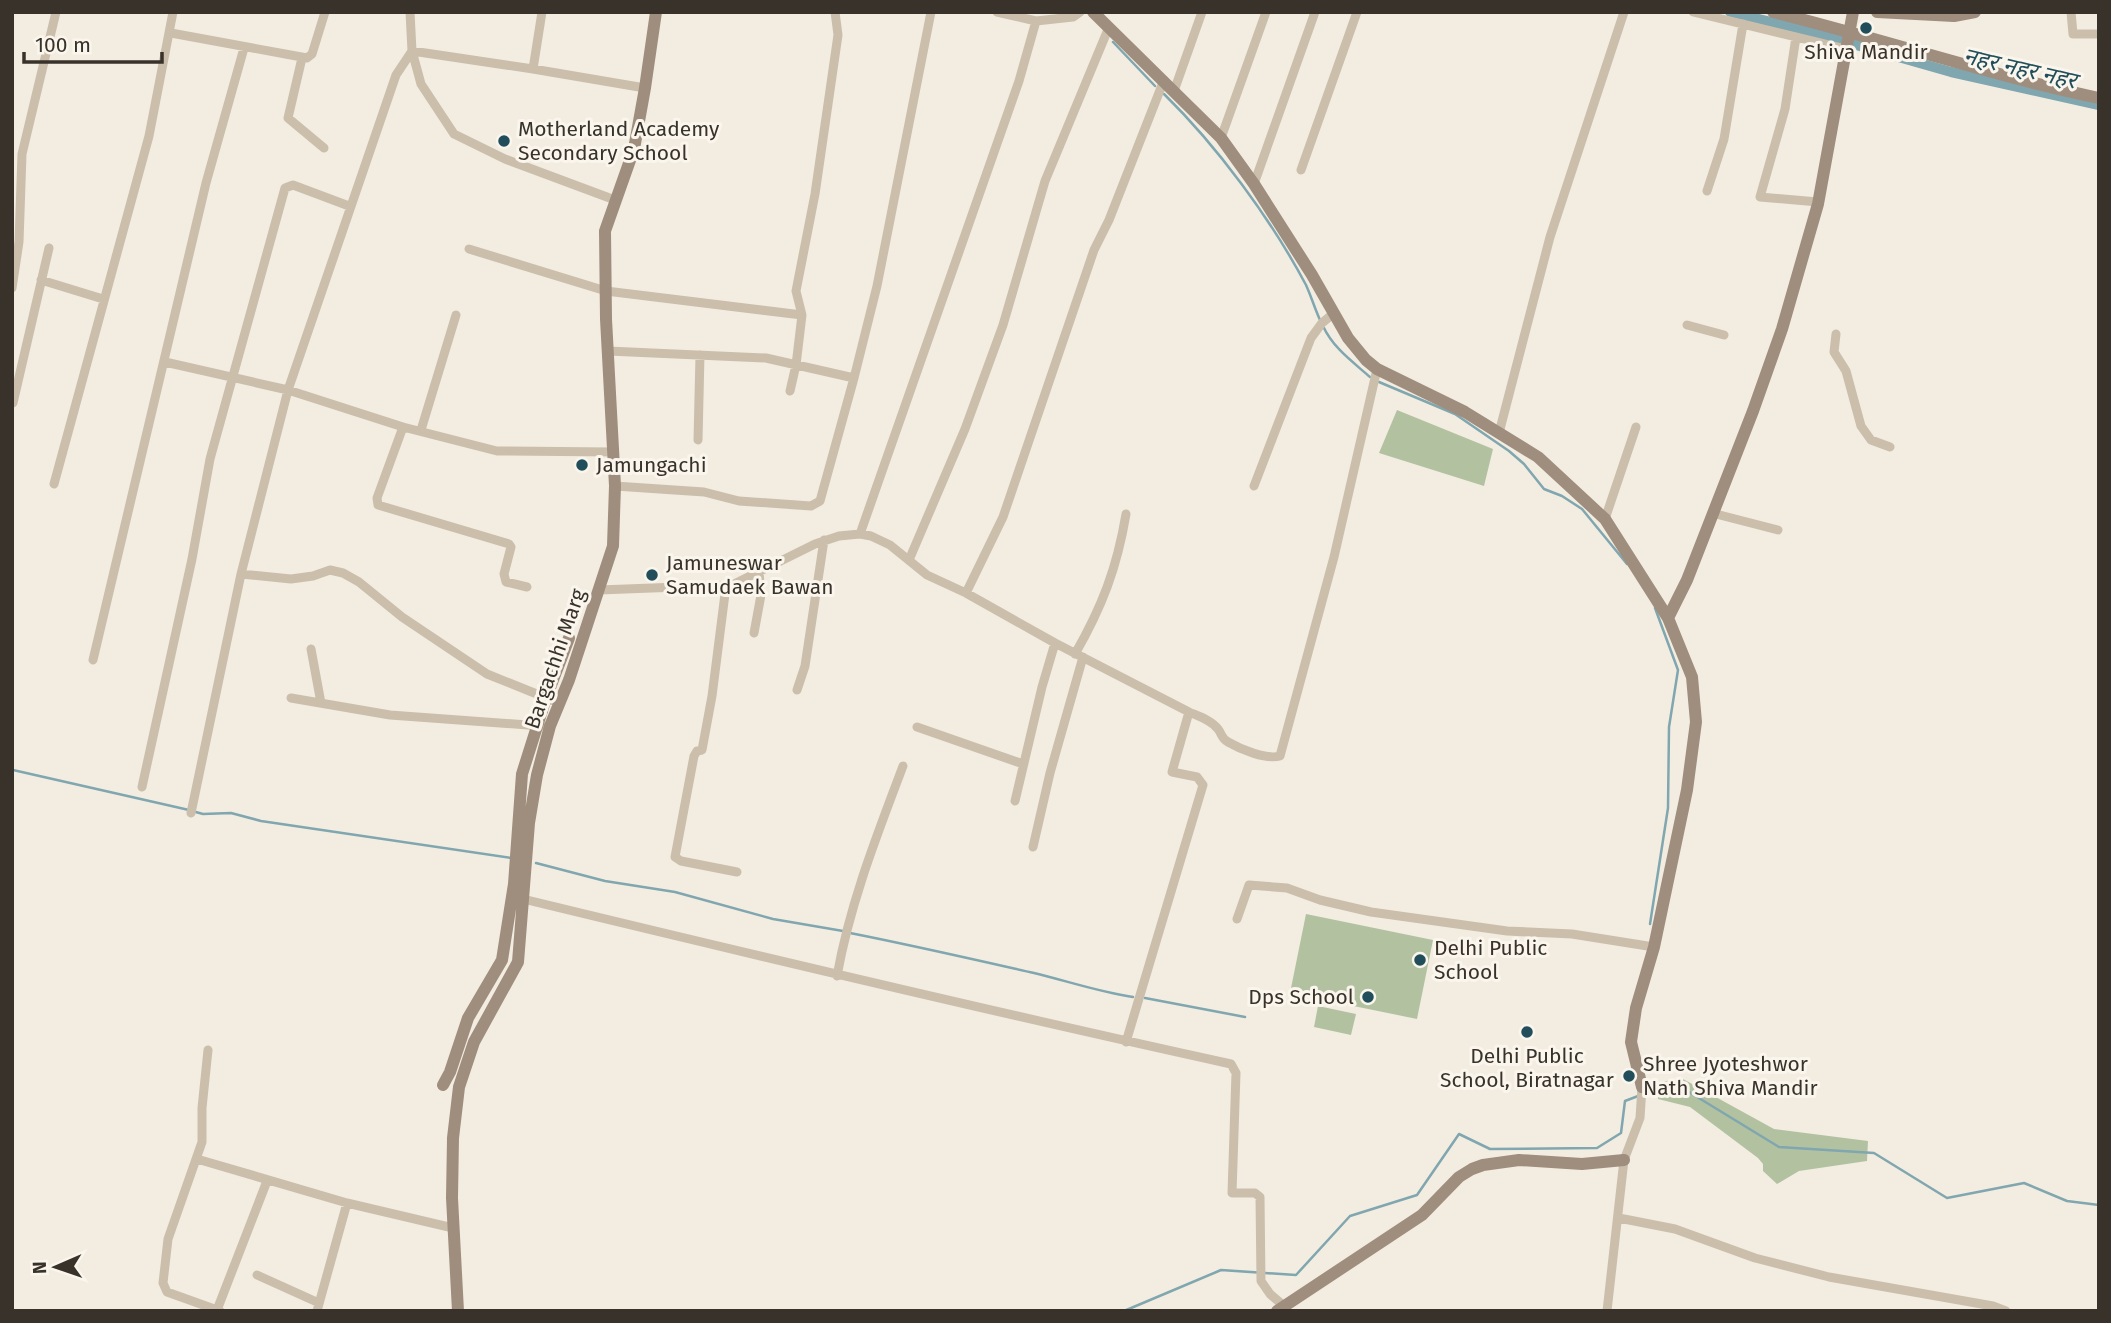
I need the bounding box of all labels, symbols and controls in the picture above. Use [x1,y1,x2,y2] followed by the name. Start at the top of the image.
[1858,20,1874,36] marker: Shiva Mandir
[24,21,163,65] scale bar
[35,32,91,58] text: 100 m
[1804,39,1928,65] place label: Shiva Mandir
[1961,41,2084,96] water label: नहर नहर नहर
[518,116,720,166] place label: Motherland Academy Secondary School
[496,133,512,149] marker: Motherland Academy Secondary School
[596,452,707,478] place label: Jamungachi
[574,457,590,473] marker: Jamungachi
[666,550,833,600] place label: Jamuneswar Samudaek Bawan
[644,567,660,583] marker: Jamuneswar Samudaek Bawan
[519,585,591,733] street label: Bargachhi Marg
[1434,935,1547,985] place label: Delhi Public School
[1412,952,1428,968] marker: Delhi Public School
[1248,984,1354,1010] place label: Dps School
[1360,989,1376,1005] marker: Dps School
[1519,1024,1535,1040] marker: Delhi Public School, Biratnagar
[1440,1043,1614,1093] place label: Delhi Public School, Biratnagar
[1643,1051,1818,1101] place label: Shree Jyoteshwor Nath Shiva Mandir
[1621,1068,1637,1084] marker: Shree Jyoteshwor Nath Shiva Mandir
[21,1232,91,1302] north arrow
[28,1261,51,1274] text: N

